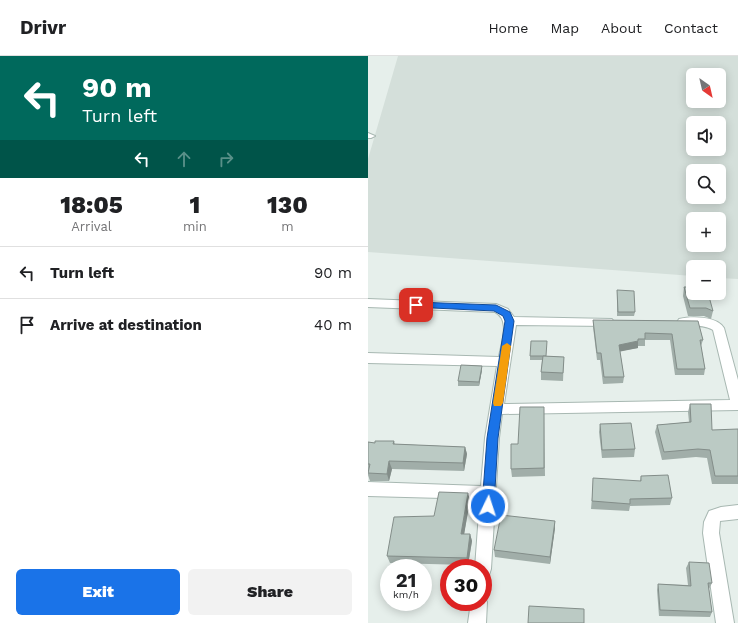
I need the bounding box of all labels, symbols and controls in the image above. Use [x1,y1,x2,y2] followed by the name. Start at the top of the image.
[20,16,66,39] text: Drivr
[488,20,528,36] text: Home
[550,20,579,36] text: Map
[601,20,642,36] text: About
[664,20,718,36] text: Contact
[686,68,726,108] north arrow
[686,68,726,300] map controls
[82,71,152,104] text: 90 m
[16,72,68,124] icon: left
[82,105,157,126] text: Turn left
[686,116,726,156] button: sound
[131,148,153,170] icon: left
[173,148,195,170] icon: ahead
[215,148,237,170] icon: right
[686,164,726,204] button: search
[60,191,123,219] text: 18:05
[190,191,200,219] text: 1
[267,191,308,219] text: 130
[686,212,726,252] button: +
[71,219,112,234] text: Arrival
[183,219,207,234] text: min
[281,219,294,234] text: m
[686,260,726,300] button: −
[16,262,38,284] icon: left
[50,264,114,282] text: Turn left
[314,264,352,282] text: 90 m
[399,288,433,322] pin
[405,294,427,316] icon: arrive
[16,314,38,336] icon: arrive
[50,316,202,334] text: Arrive at destination
[314,316,352,334] text: 40 m
[467,485,509,527] position arrow
[440,559,492,611] speed limit sign: 30
[396,568,416,592] text: 21
[16,569,180,615] button: Exit
[188,569,352,615] button: Share
[393,589,419,600] text: km/h

